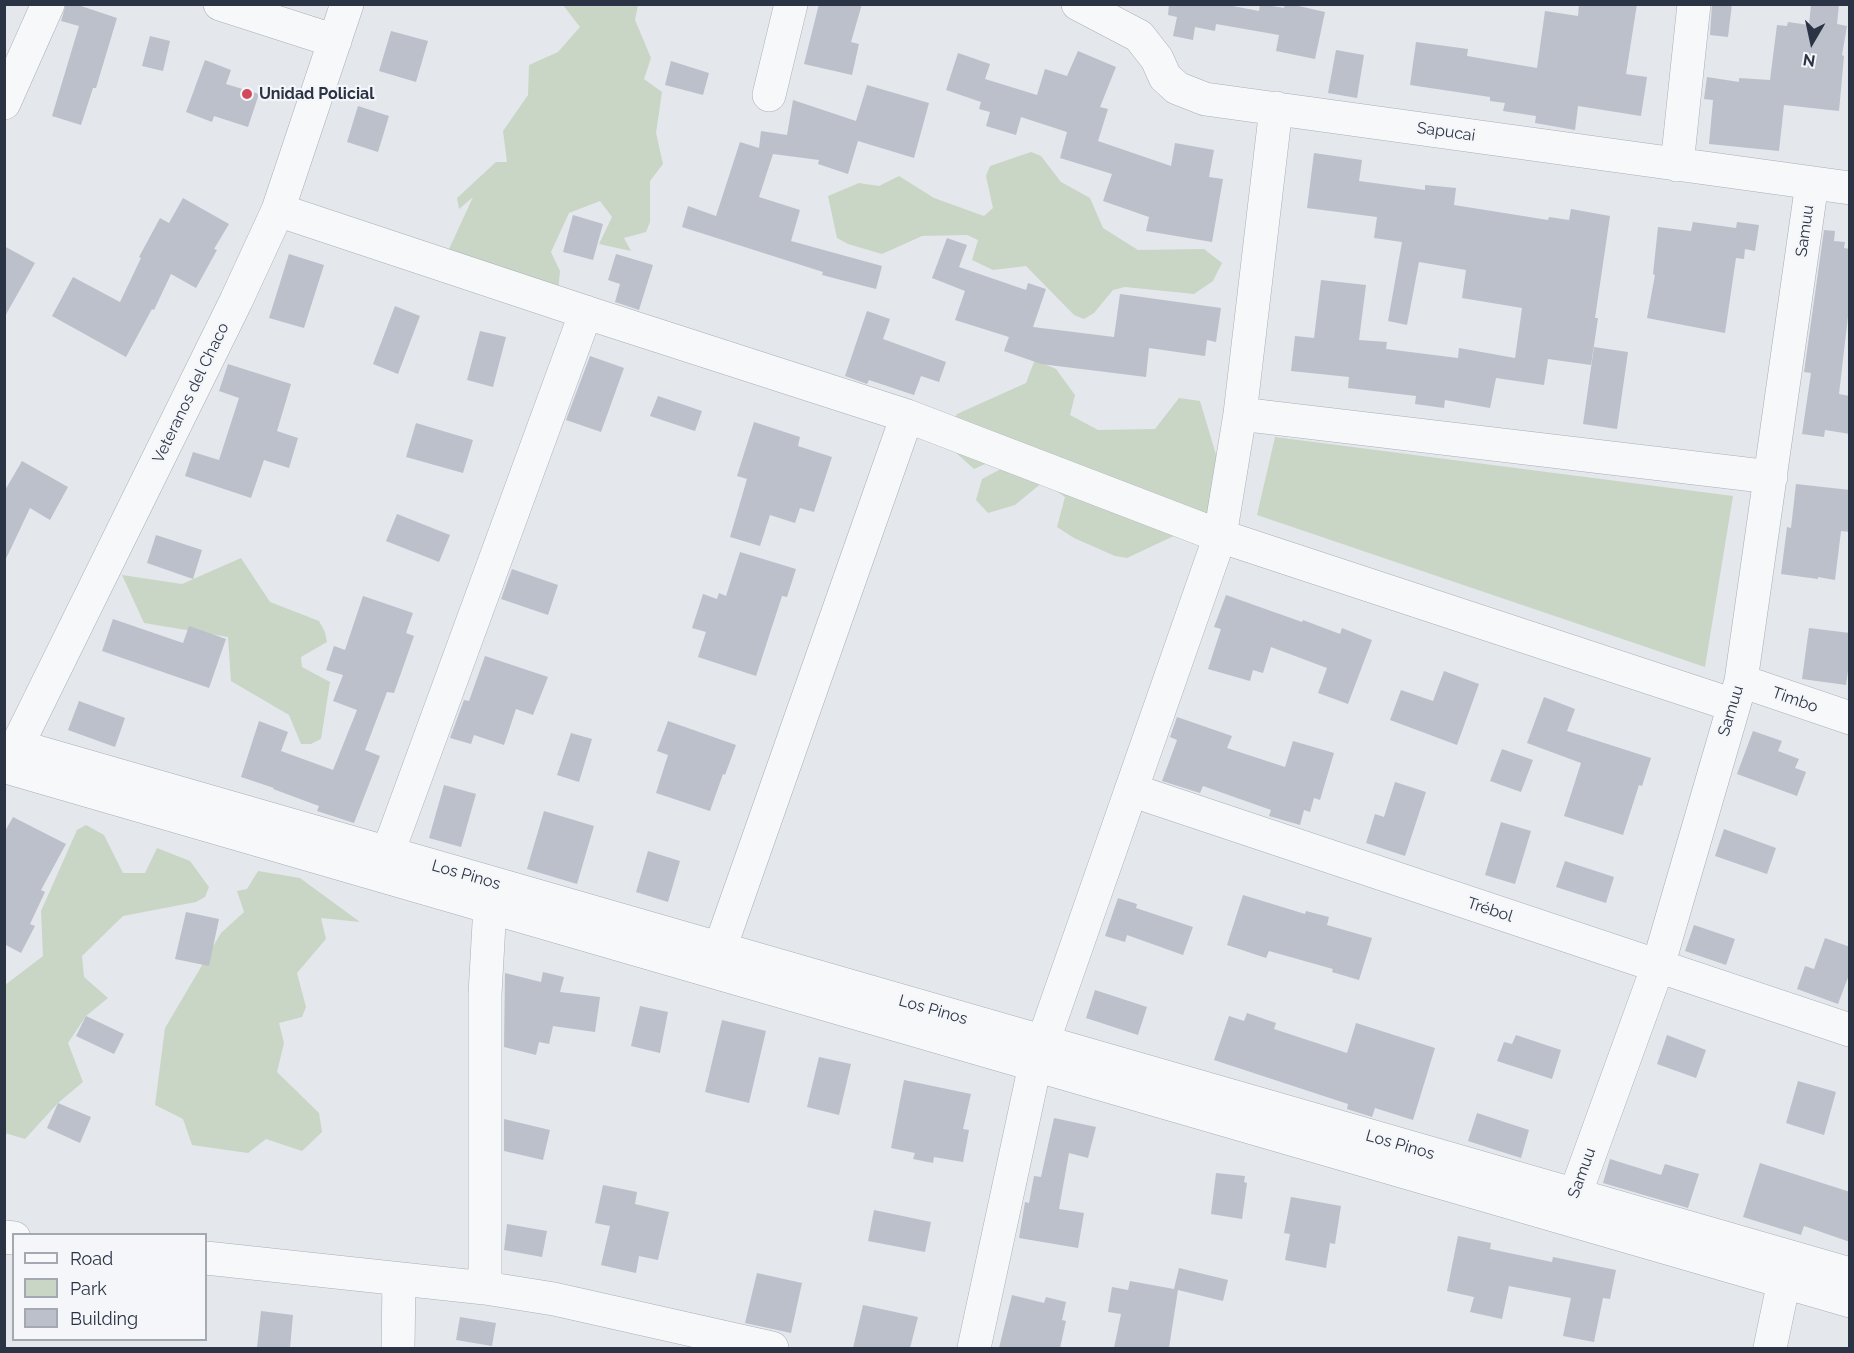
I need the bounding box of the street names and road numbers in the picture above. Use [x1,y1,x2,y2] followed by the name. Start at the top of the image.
[1416,118,1476,146] street label: Sapucai
[1792,204,1818,258] street label: Samuu
[149,320,233,466] street label: Veteranos del Chaco
[1714,683,1748,739] street label: Samuu
[1769,683,1821,717] street label: Timbo
[429,856,503,894] street label: Los Pinos
[1465,894,1515,926] street label: Trébol
[896,991,970,1029] street label: Los Pinos
[1363,1126,1437,1164] street label: Los Pinos
[1564,1145,1600,1201] street label: Samuu

